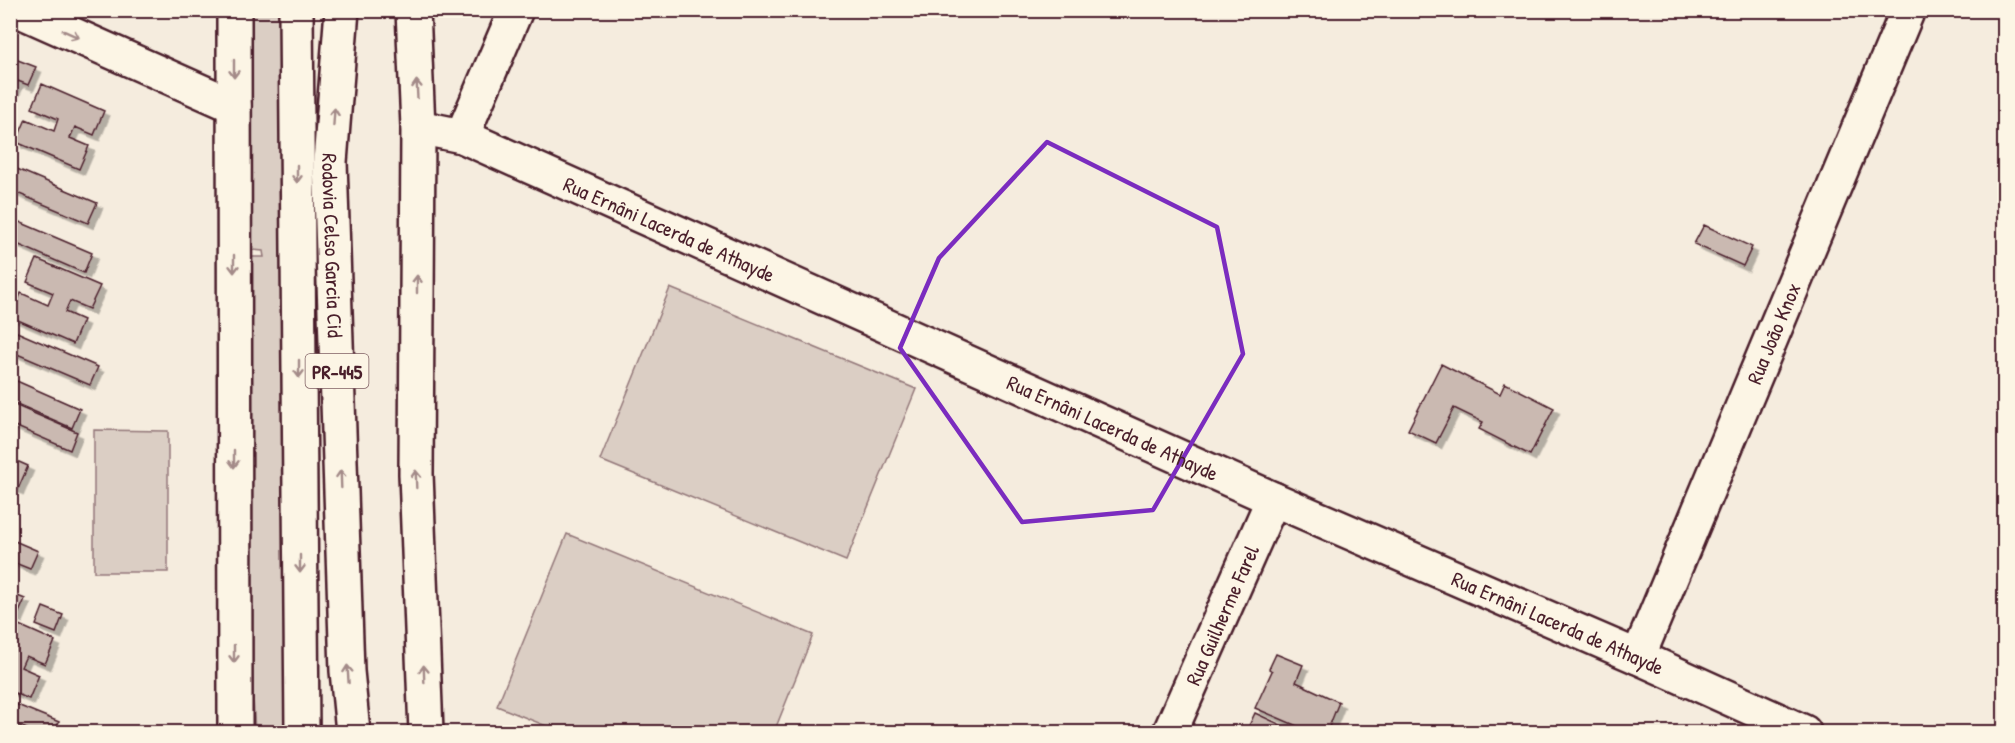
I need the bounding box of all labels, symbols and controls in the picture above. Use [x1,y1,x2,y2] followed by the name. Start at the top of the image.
[61,29,80,40] one-way arrow
[228,58,240,78] one-way arrow
[411,80,422,100] one-way arrow
[328,107,339,127] one-way arrow
[315,152,350,338] street label: Rodovia Celso Garcia Cid
[291,163,303,183] one-way arrow
[559,169,780,289] street label: Rua Ernâni Lacerda de Athayde
[228,253,240,273] one-way arrow
[411,275,423,295] one-way arrow
[1739,278,1807,388] street label: Rua João Knox
[306,354,368,388] road number: PR-445
[293,358,305,378] one-way arrow
[1003,367,1223,487] street label: Rua Ernâni Lacerda de Athayde
[228,448,240,468] one-way arrow
[335,470,346,490] one-way arrow
[411,470,422,490] one-way arrow
[1178,540,1266,690] street label: Rua Guilherme Farel
[294,553,306,573] one-way arrow
[1447,564,1669,681] street label: Rua Ernâni Lacerda de Athayde
[228,643,240,663] one-way arrow
[342,665,353,685] one-way arrow
[419,665,430,685] one-way arrow

